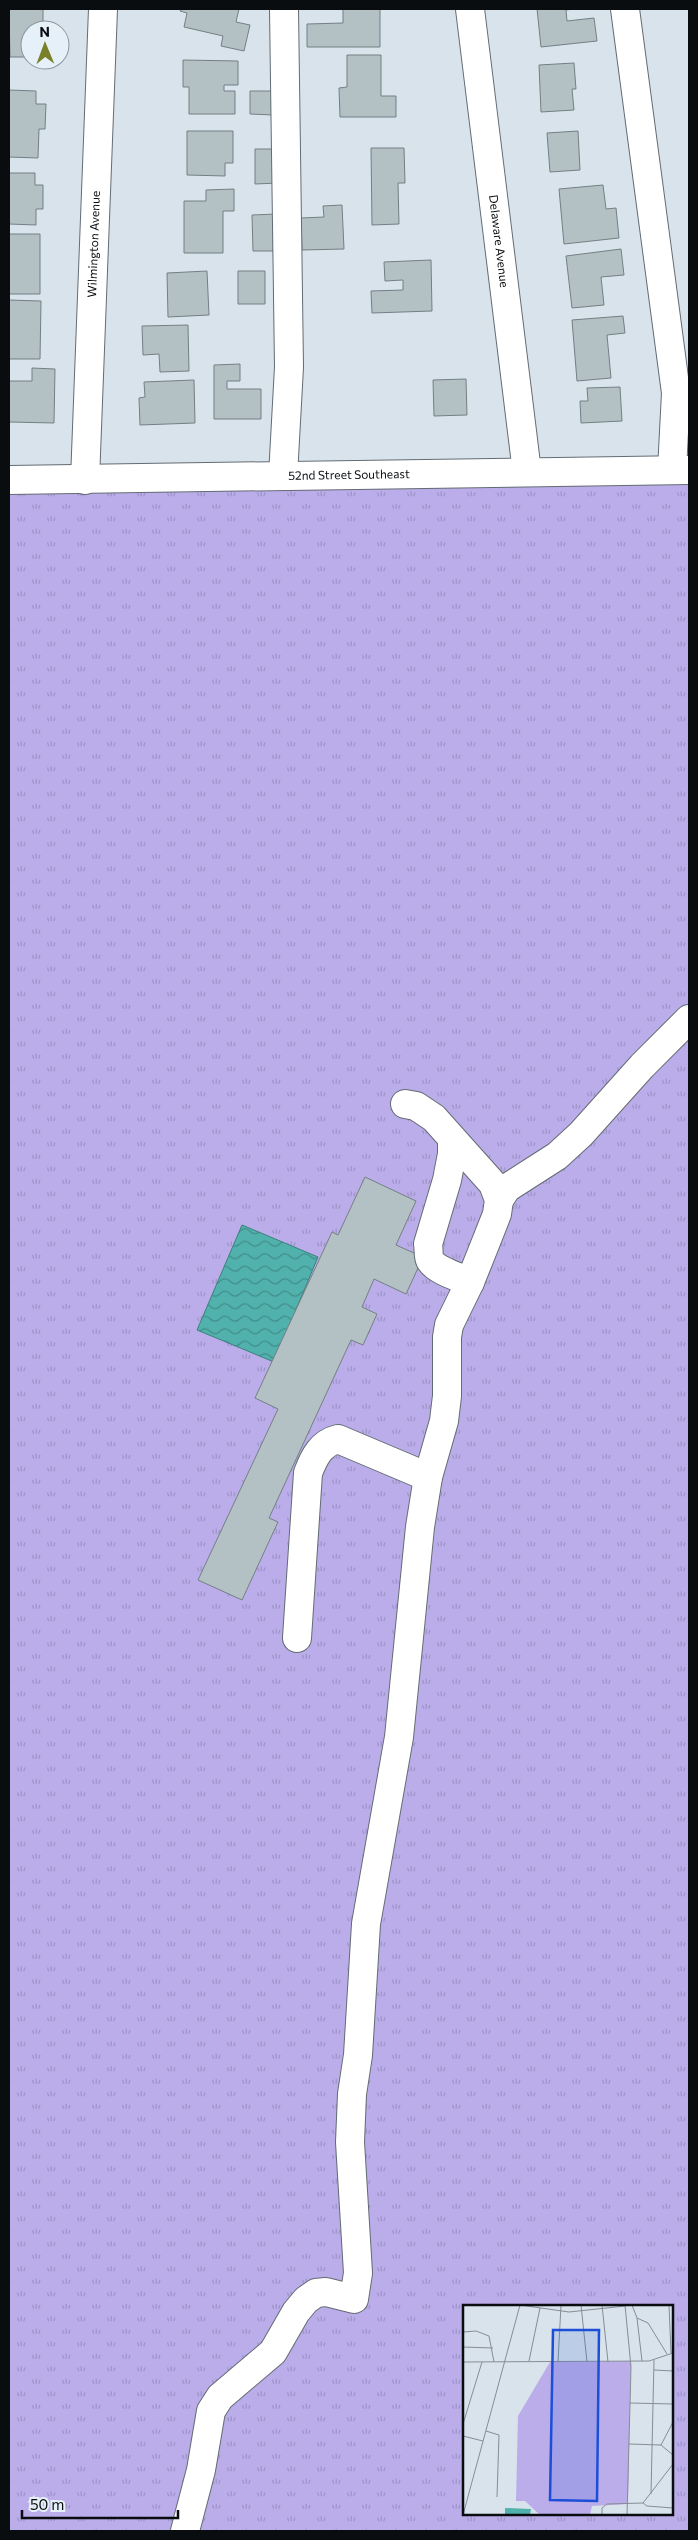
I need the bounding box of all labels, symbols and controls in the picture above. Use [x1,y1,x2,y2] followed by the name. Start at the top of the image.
[20,20,70,70] north arrow
[39,23,50,40] text: N
[84,191,102,298] street label: Wilmington Avenue
[487,194,512,288] street label: Delaware Avenue
[288,466,410,482] street label: 52nd Street Southeast
[463,2305,673,2515] inset map
[22,2488,179,2520] scale bar
[30,2495,64,2513] text: 50 m

